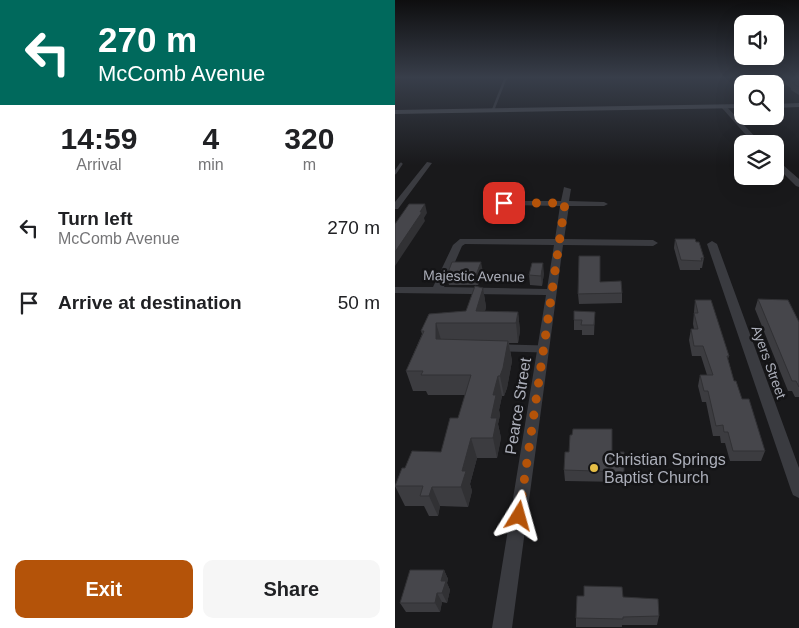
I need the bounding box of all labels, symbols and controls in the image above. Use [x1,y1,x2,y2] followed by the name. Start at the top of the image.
[734,15,784,185] map controls
[734,15,784,65] button: sound
[15,20,80,85] icon: left
[98,20,197,59] text: 270 m
[98,61,265,86] text: McComb Avenue
[734,75,784,125] button: search
[61,122,137,155] text: 14:59
[202,122,219,155] text: 4
[284,122,334,155] text: 320
[734,135,784,185] button: layers
[76,156,122,173] text: Arrival
[198,156,224,173] text: min
[303,156,316,173] text: m
[483,182,525,224] pin
[490,189,518,217] icon: arrive
[58,208,133,229] text: Turn left
[15,214,43,242] icon: left
[327,217,380,238] text: 270 m
[58,230,180,247] text: McComb Avenue
[423,267,525,285] street label: Majestic Avenue
[15,289,43,317] icon: arrive
[58,292,242,313] text: Arrive at destination
[338,292,380,313] text: 50 m
[748,323,790,401] street label: Ayers Street
[502,356,534,456] street label: Pearce Street
[604,451,726,486] place label: Christian Springs Baptist Church
[588,462,600,474] marker: Christian Springs Baptist Church
[492,489,544,541] position arrow
[15,560,193,618] button: Exit
[203,560,380,618] button: Share

